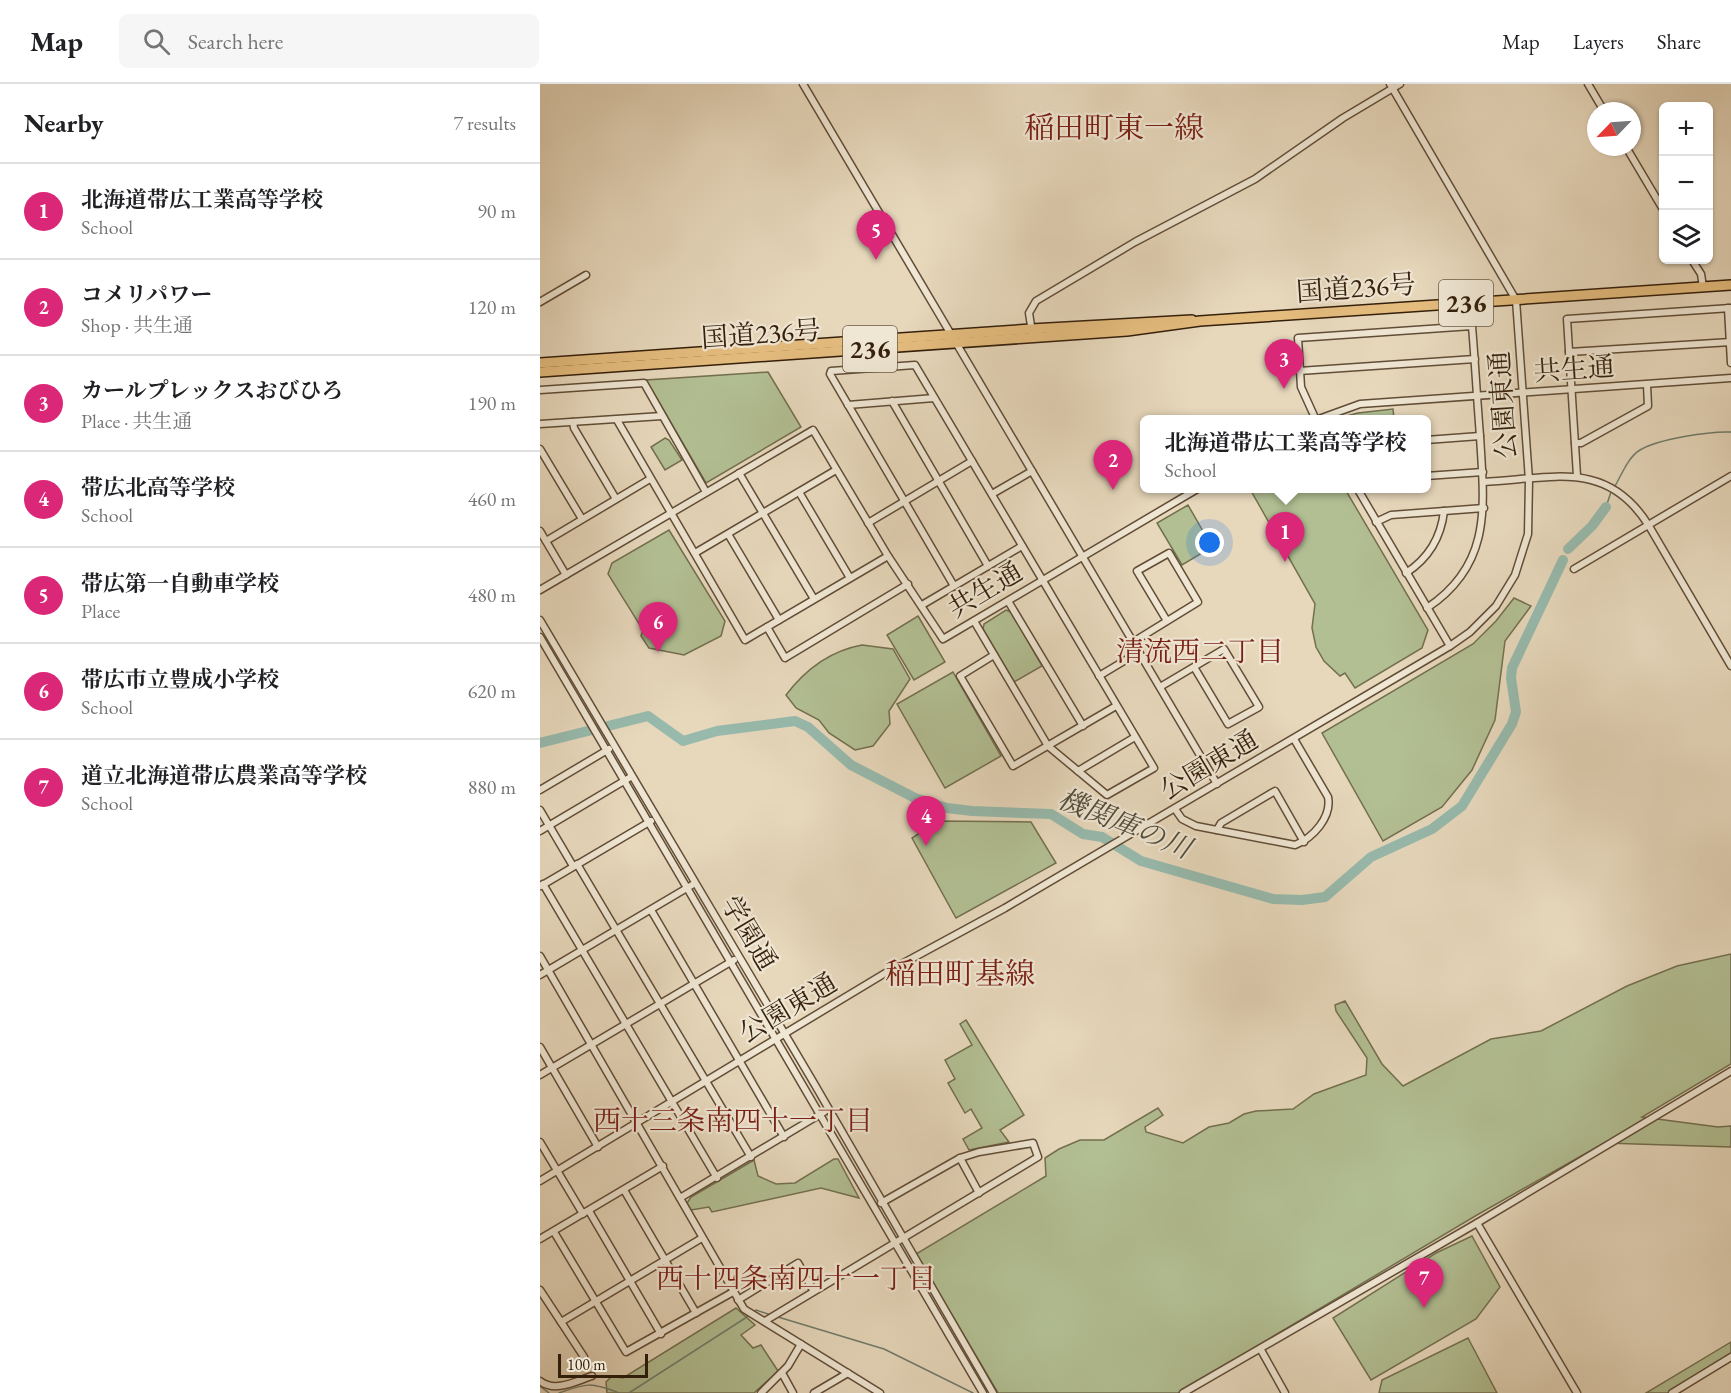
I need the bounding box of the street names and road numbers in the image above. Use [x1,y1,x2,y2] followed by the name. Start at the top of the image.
[1295,266,1417,309] street label: 国道236号
[1439,280,1493,326] road number: 236
[700,312,822,355] street label: 国道236号
[843,326,897,372] road number: 236
[1532,348,1616,389] street label: 共生通
[1481,350,1524,460] street label: 公園東通
[941,554,1028,625] street label: 共生通
[1153,722,1264,807] street label: 公園東通
[714,889,785,976] street label: 学園通
[732,965,843,1050] street label: 公園東通

